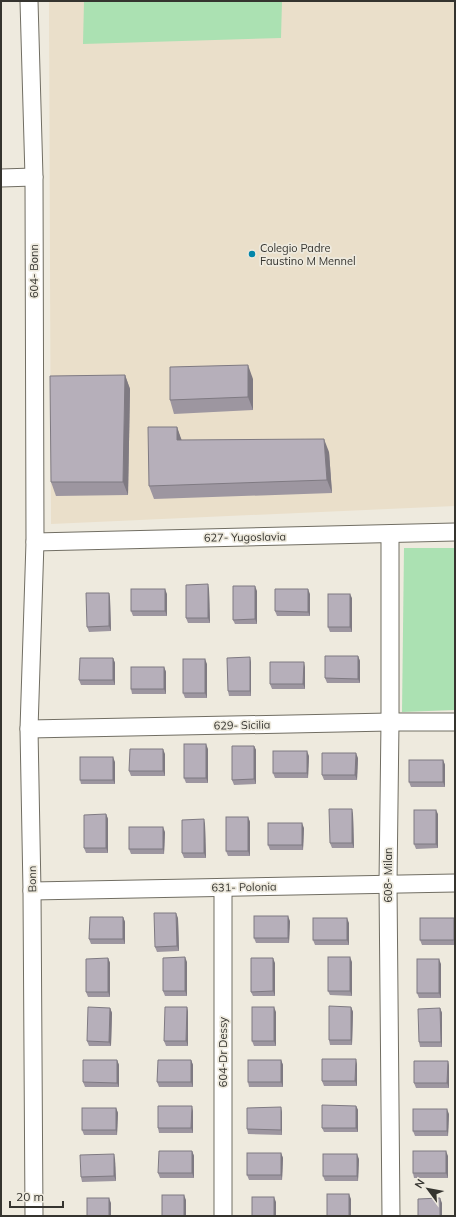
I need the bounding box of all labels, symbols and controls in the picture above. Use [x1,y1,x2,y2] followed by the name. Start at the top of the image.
[260,241,356,268] place label: Colegio Padre Faustino M Mennel
[27,244,41,298] street label: 604- Bonn
[247,249,257,259] marker: Colegio Padre Faustino M Mennel
[204,529,286,545] street label: 627- Yugoslavia
[214,718,270,732] street label: 629- Sicilia
[381,847,395,903] street label: 608- Milan
[25,866,39,892] street label: Bonn
[211,879,277,895] street label: 631- Polonia
[216,1017,230,1087] street label: 604-Dr Dessy
[408,1169,448,1209] north arrow
[411,1176,428,1191] text: N
[10,1183,63,1209] scale bar
[16,1189,44,1204] text: 20 m

